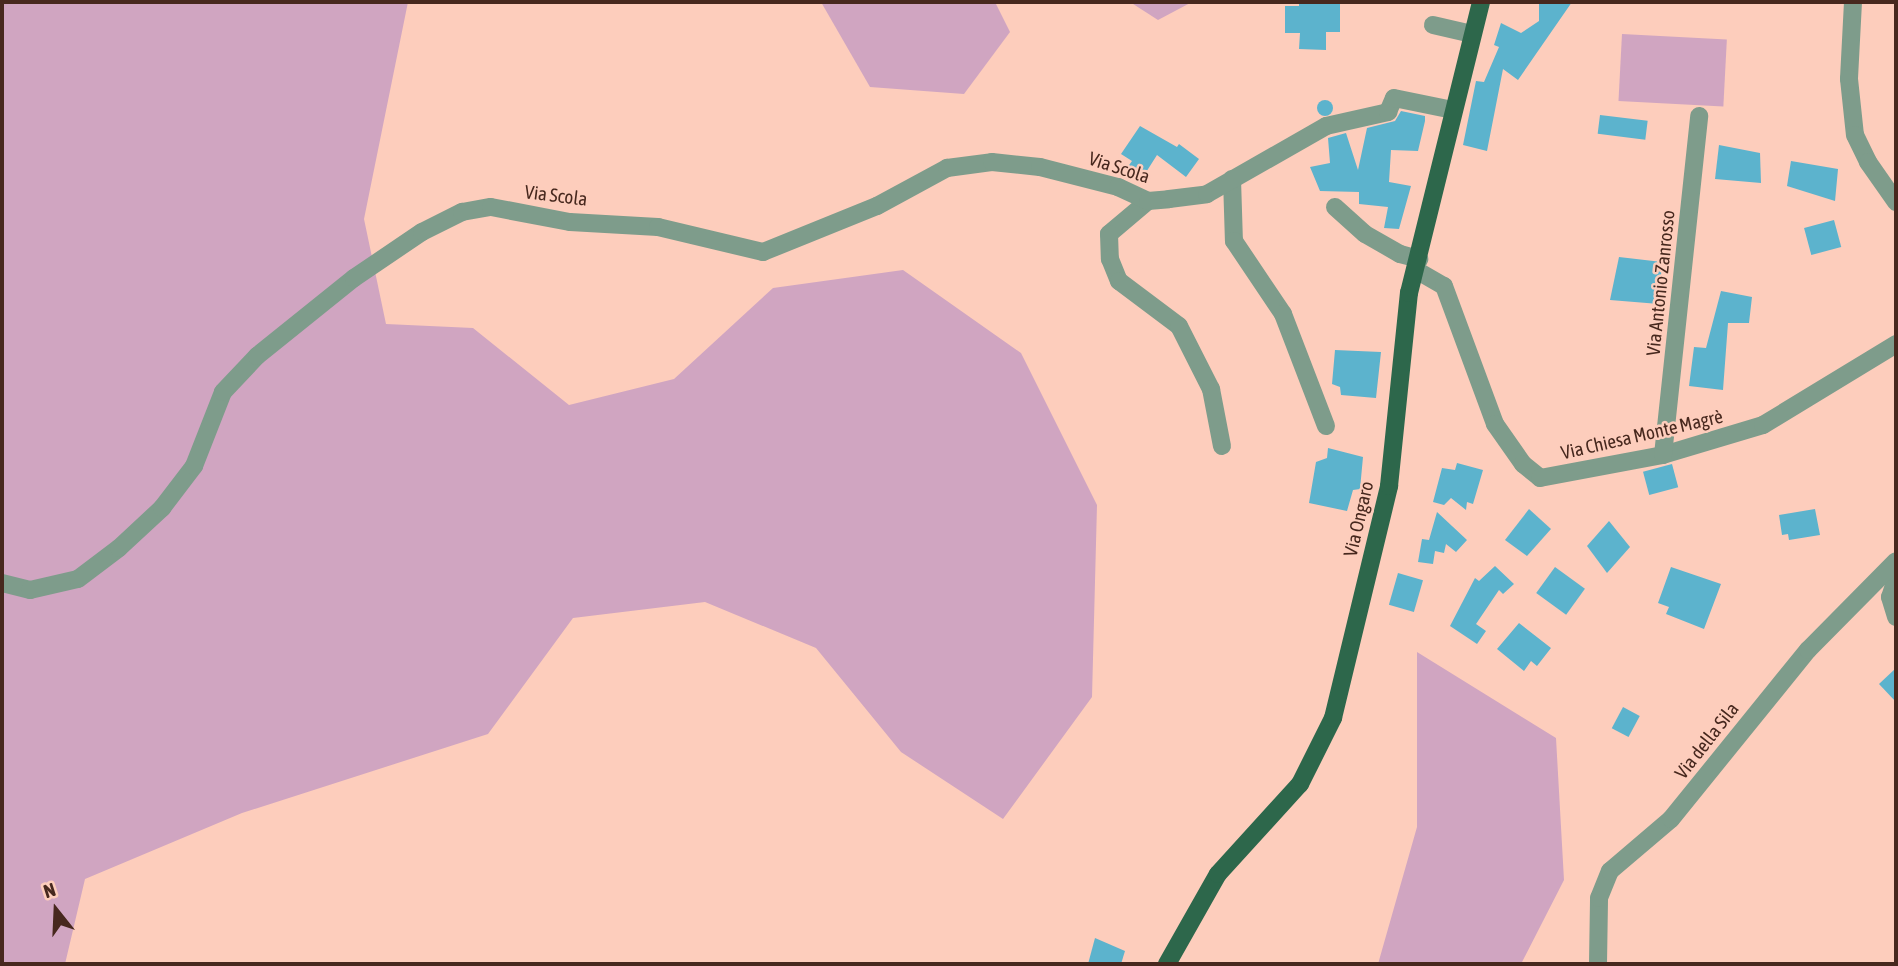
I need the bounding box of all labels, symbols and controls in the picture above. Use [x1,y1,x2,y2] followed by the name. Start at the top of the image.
[1086,147,1152,189] street label: Via Scola
[523,181,589,211] street label: Via Scola
[1642,209,1680,357] street label: Via Antonio Zanrosso
[1559,405,1725,465] street label: Via Chiesa Monte Magrè
[1339,479,1379,559] street label: Via Ongaro
[1670,698,1744,784] street label: Via della Sila
[21,875,91,945] north arrow
[41,878,58,902] text: N

